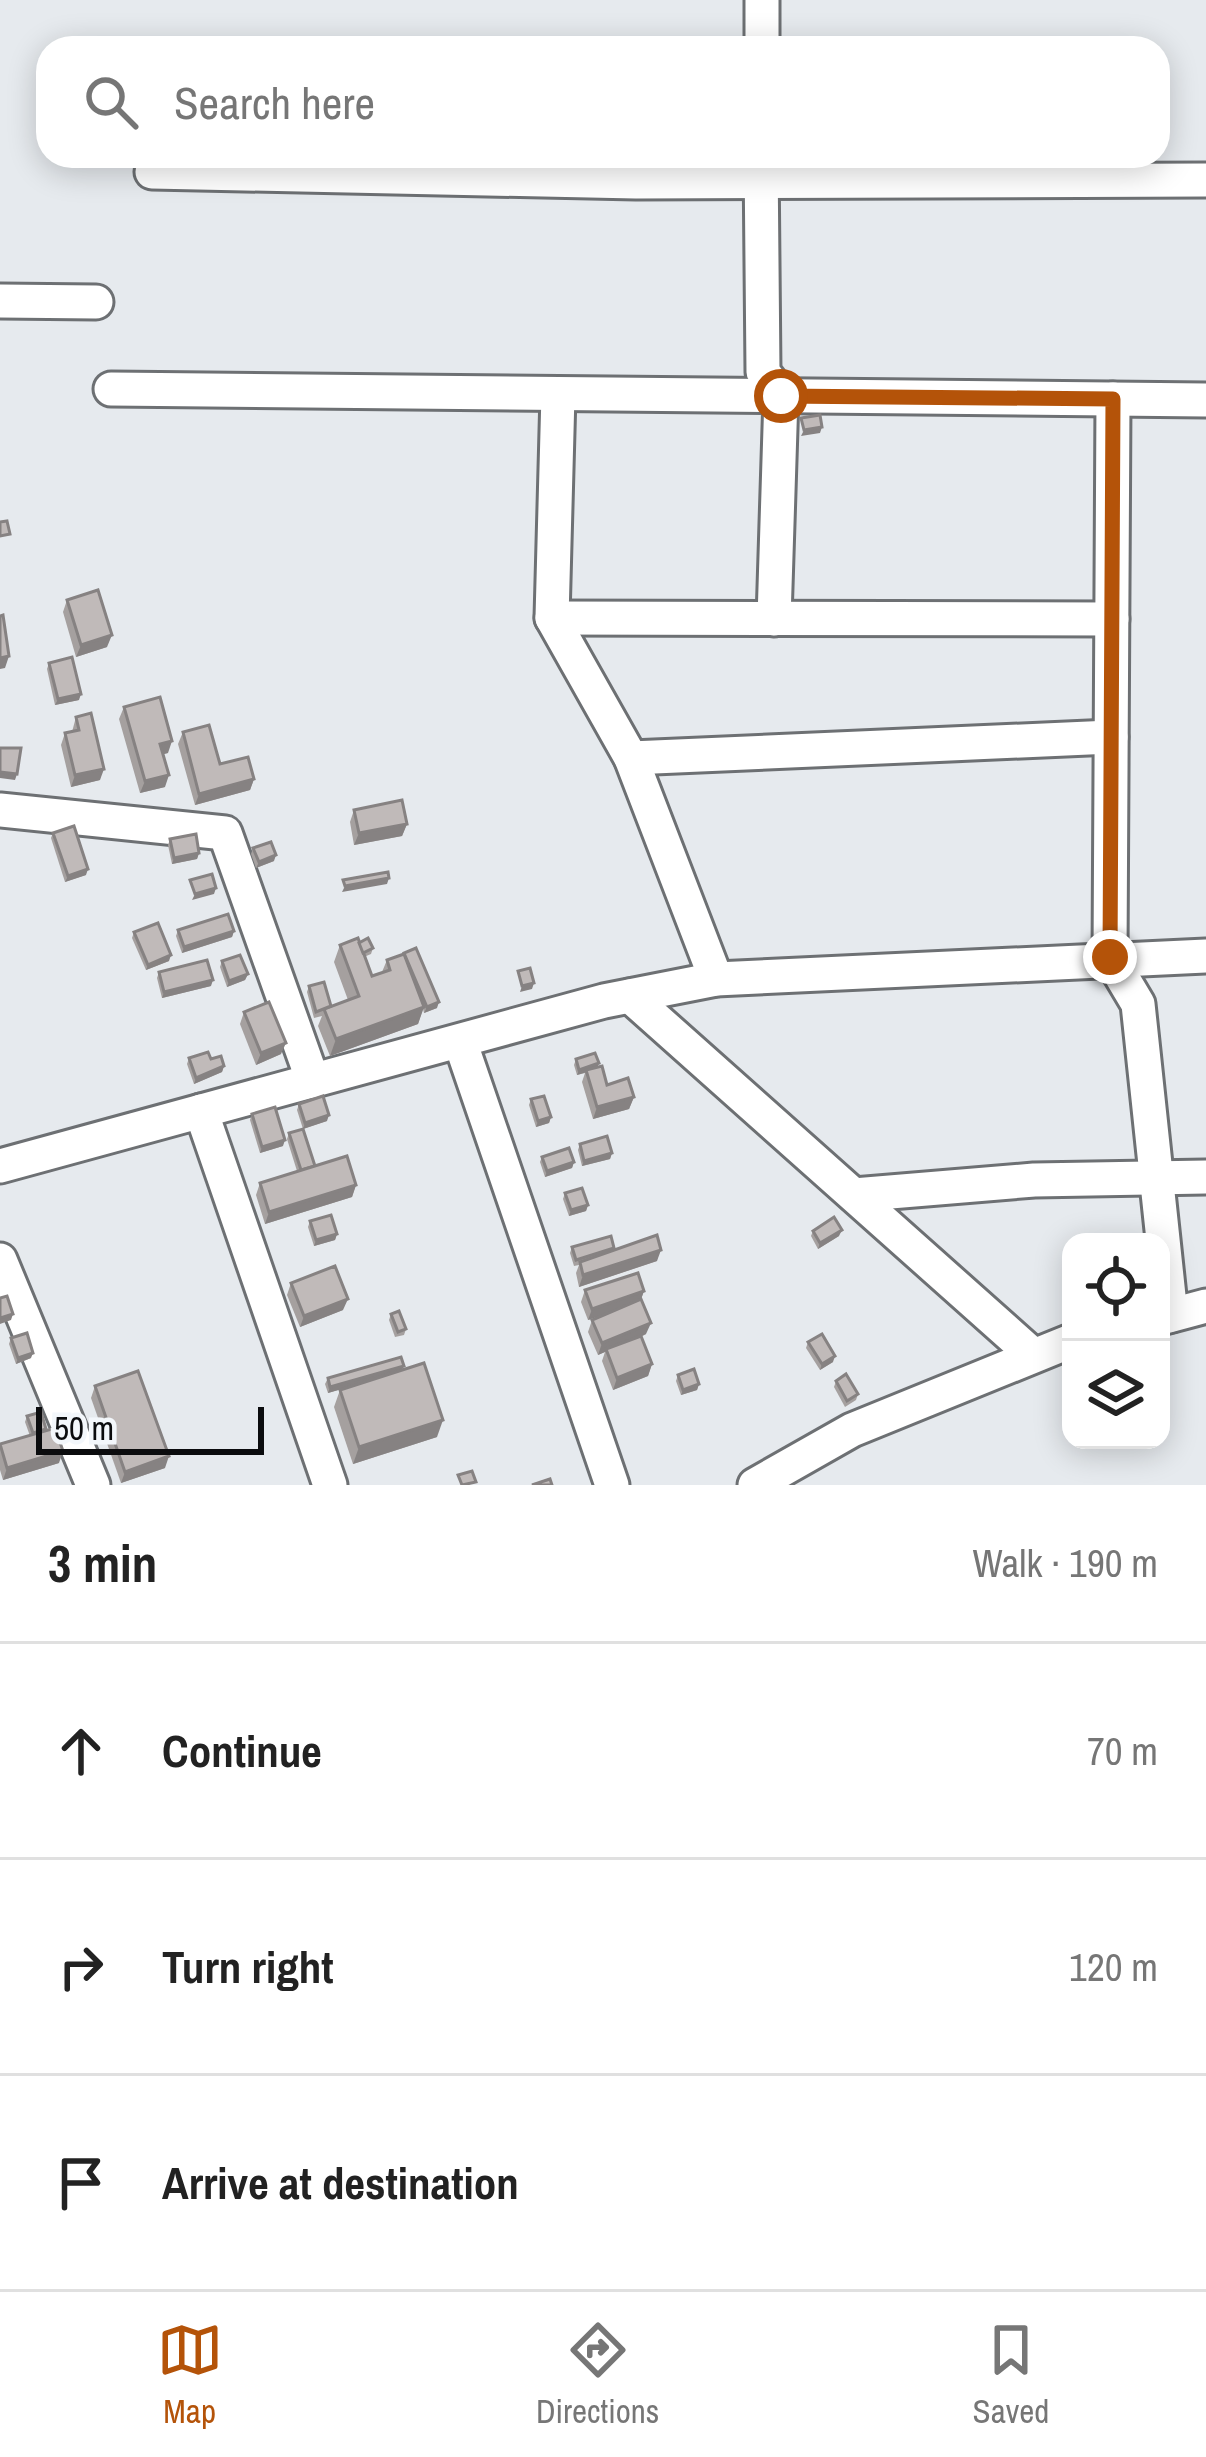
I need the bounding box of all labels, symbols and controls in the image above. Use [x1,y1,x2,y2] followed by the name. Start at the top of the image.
[36,36,1170,168] search box
[78,69,144,135] icon: search
[174,72,375,133] text: Search here
[754,369,808,423] route start
[1083,930,1137,984] route end
[1062,1233,1170,1449] map controls
[1062,1233,1170,1341] button: locate
[1062,1341,1170,1449] button: layers
[36,1401,264,1454] scale bar
[54,1406,114,1450] text: 50 m
[48,1529,157,1598] text: 3 min
[973,1537,1158,1589] text: Walk · 190 m
[48,1718,114,1784] icon: ahead
[162,1720,322,1781] text: Continue
[1087,1725,1158,1777] text: 70 m
[48,1934,114,2000] icon: right
[162,1936,334,1997] text: Turn right
[1069,1941,1158,1993] text: 120 m
[48,2150,114,2216] icon: arrive
[162,2152,519,2213] text: Arrive at destination
[157,2317,223,2433] tab: Map
[536,2317,659,2433] tab: Directions
[973,2317,1049,2433] tab: Saved

